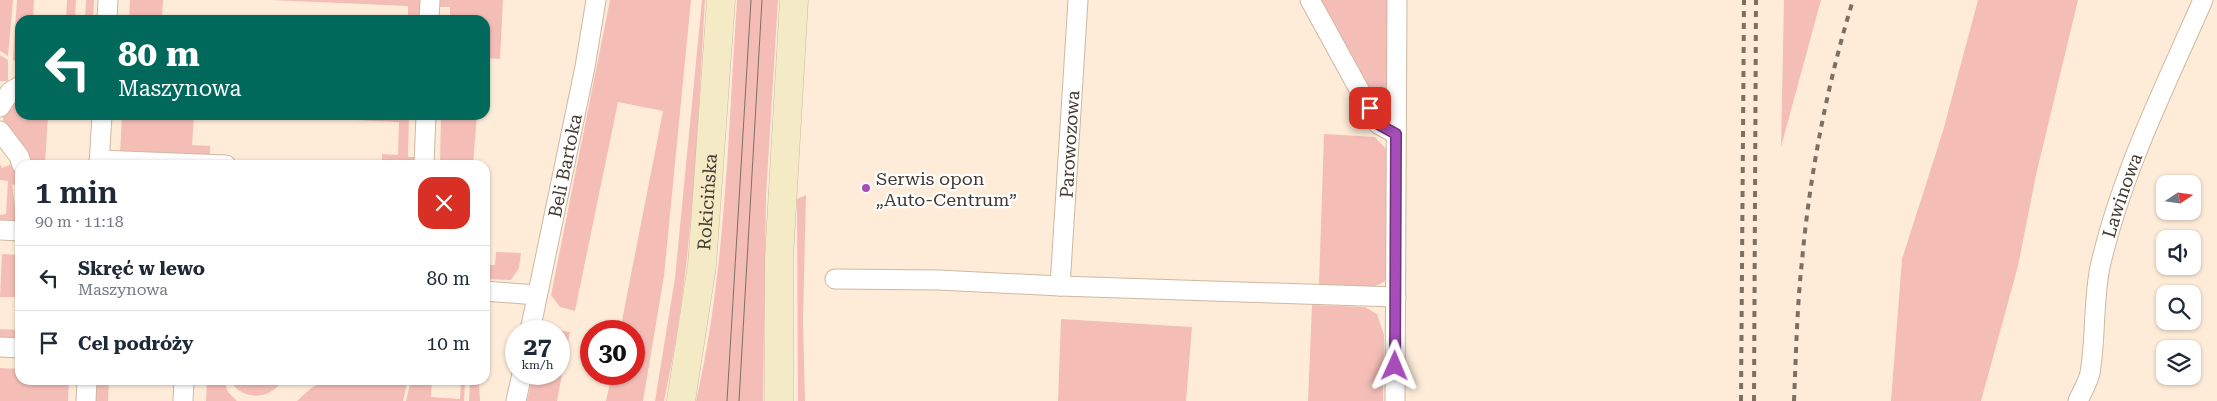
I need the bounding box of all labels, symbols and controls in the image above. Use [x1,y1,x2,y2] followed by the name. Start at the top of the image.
[118,34,200,75] text: 80 m
[35,35,100,100] icon: left
[118,76,242,101] text: Maszynowa
[1349,87,1391,129] pin
[1055,90,1083,199] street label: Parowozowa
[1356,94,1384,122] icon: arrive
[543,112,586,219] street label: Beli Bartoka
[2097,150,2146,240] street label: Lawinowa
[693,152,720,251] street label: Rokicińska
[876,168,1017,210] place label: Serwis opon „Auto-Centrum”
[35,175,118,210] text: 1 min
[2156,175,2201,220] north arrow
[2156,175,2201,385] map controls
[418,177,470,229] button: close
[860,182,872,194] marker: Serwis opon „Auto-Centrum”
[35,212,124,231] text: 90 m · 11:18
[2156,230,2201,275] button: sound
[78,257,205,280] text: Skręć w lewo
[35,264,63,292] icon: left
[427,267,470,290] text: 80 m
[78,280,168,299] text: Maszynowa
[2156,285,2201,330] button: search
[580,320,645,385] speed limit sign: 30
[35,329,63,357] icon: arrive
[78,332,193,355] text: Cel podróży
[427,332,470,355] text: 10 m
[523,332,552,361] text: 27
[1368,339,1420,391] position arrow
[2156,340,2201,385] button: layers
[521,358,554,372] text: km/h

